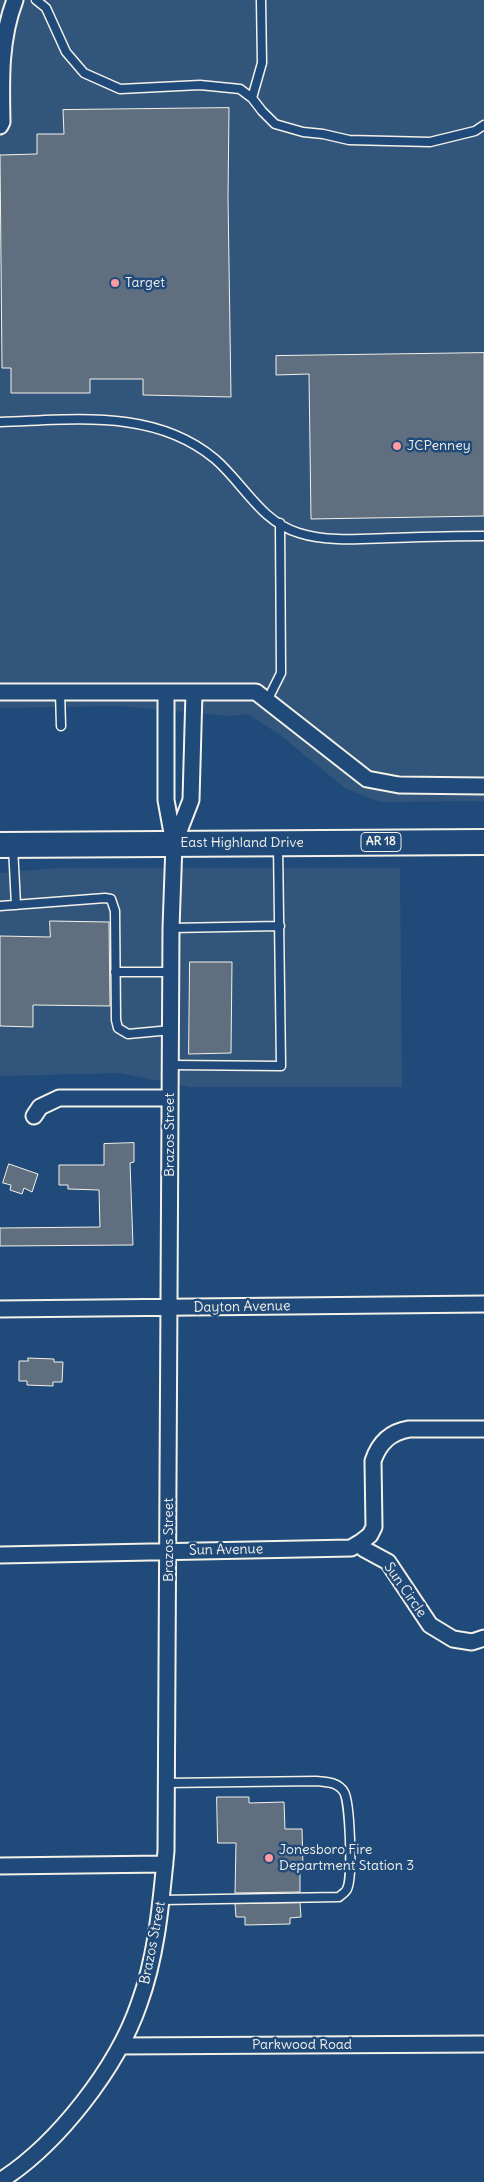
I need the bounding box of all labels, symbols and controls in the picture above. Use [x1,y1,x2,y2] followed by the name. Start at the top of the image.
[125,275,165,291] place label: Target
[109,277,121,289] marker: Target
[407,438,471,454] place label: JCPenney
[391,440,403,452] marker: JCPenney
[361,832,401,852] road number: AR 18
[180,835,304,851] street label: East Highland Drive
[162,1093,178,1177] street label: Brazos Street
[193,1298,291,1316] street label: Dayton Avenue
[161,1498,177,1582] street label: Brazos Street
[189,1541,263,1559] street label: Sun Avenue
[380,1559,430,1621] street label: Sun Circle
[279,1842,414,1874] place label: Jonesboro Fire Department Station 3
[263,1852,275,1864] marker: Jonesboro Fire Department Station 3
[137,1900,169,1986] street label: Brazos Street
[252,2037,352,2053] street label: Parkwood Road

